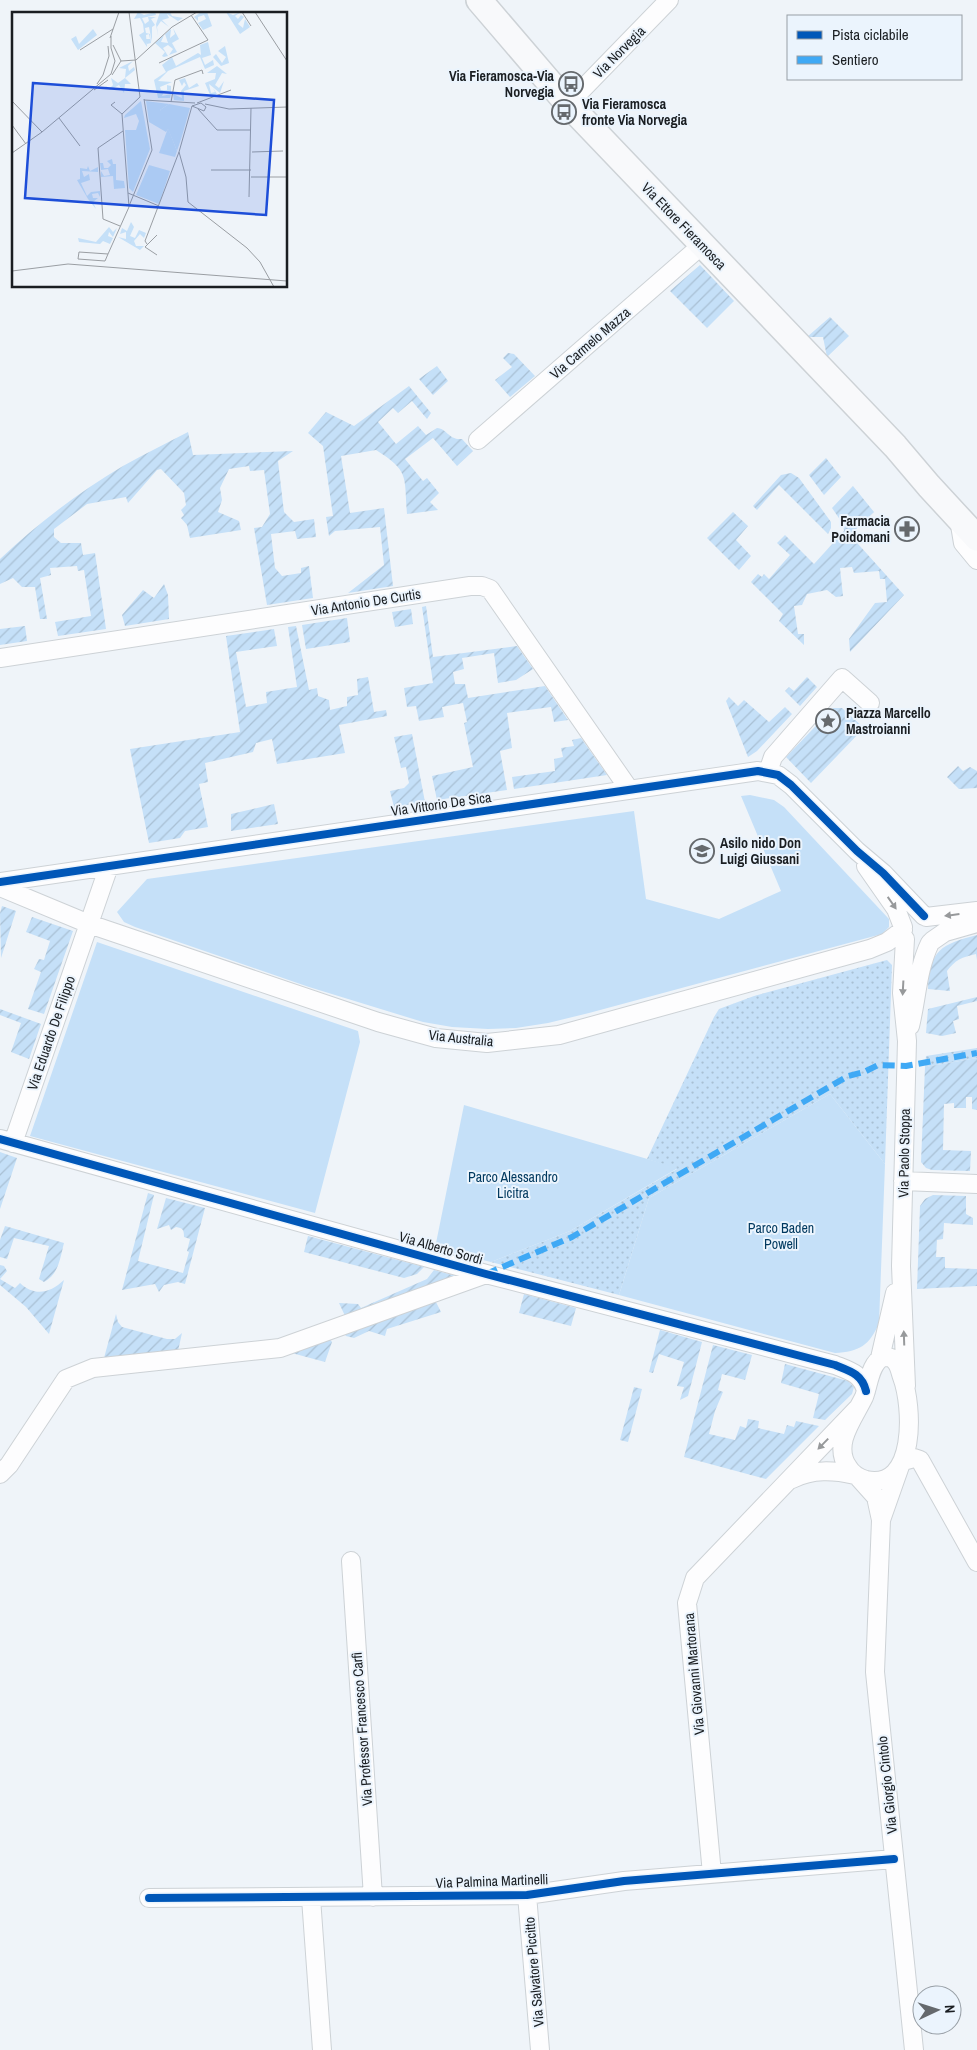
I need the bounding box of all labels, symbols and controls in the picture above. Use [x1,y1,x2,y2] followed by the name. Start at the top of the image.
[12,12,288,288] inset map
[787,15,962,80] legend
[589,22,649,82] street label: Via Norvegia
[832,24,909,45] text: Pista ciclabile
[832,49,879,70] text: Sentiero
[449,67,555,101] place label: Via Fieramosca-Via Norvegia
[558,71,584,97] bus stop icon: Via Fieramosca-Via Norvegia
[582,95,688,129] place label: Via Fieramosca fronte Via Norvegia
[551,99,577,125] bus stop icon: Via Fieramosca fronte Via Norvegia
[638,179,731,274] street label: Via Ettore Fieramosca
[546,303,634,383] street label: Via Carmelo Mazza
[831,512,891,546] place label: Farmacia Poidomani
[894,516,920,542] pharmacy icon: Farmacia Poidomani
[310,584,422,620] street label: Via Antonio De Curtis
[846,704,931,738] place label: Piazza Marcello Mastroianni
[815,708,841,734] place icon: Piazza Marcello Mastroianni
[390,788,493,820] street label: Via Vittorio De Sica
[720,834,801,868] place label: Asilo nido Don Luigi Giussani
[689,838,715,864] school or university icon: Asilo nido Don Luigi Giussani
[887,896,896,910] one-way arrow
[943,911,959,919] one-way arrow
[23,973,79,1093] street label: Via Eduardo De Filippo
[898,980,906,996] one-way arrow
[428,1026,495,1050] street label: Via Australia
[894,1108,914,1198] street label: Via Paolo Stoppa
[468,1168,558,1202] park label: Parco Alessandro Licitra
[748,1219,814,1253] park label: Parco Baden Powell
[397,1227,485,1269] street label: Via Alberto Sordi
[899,1329,907,1345] one-way arrow
[817,1438,829,1450] one-way arrow
[680,1612,708,1736] street label: Via Giovanni Martorana
[348,1651,376,1807] street label: Via Professor Francesco Carfì
[873,1735,901,1835] street label: Via Giorgio Cintolo
[435,1870,549,1892] street label: Via Palmina Martinelli
[520,1916,548,2028] street label: Via Salvatore Piccitto
[912,1985,962,2035] north arrow
[941,2004,959,2014] text: N

